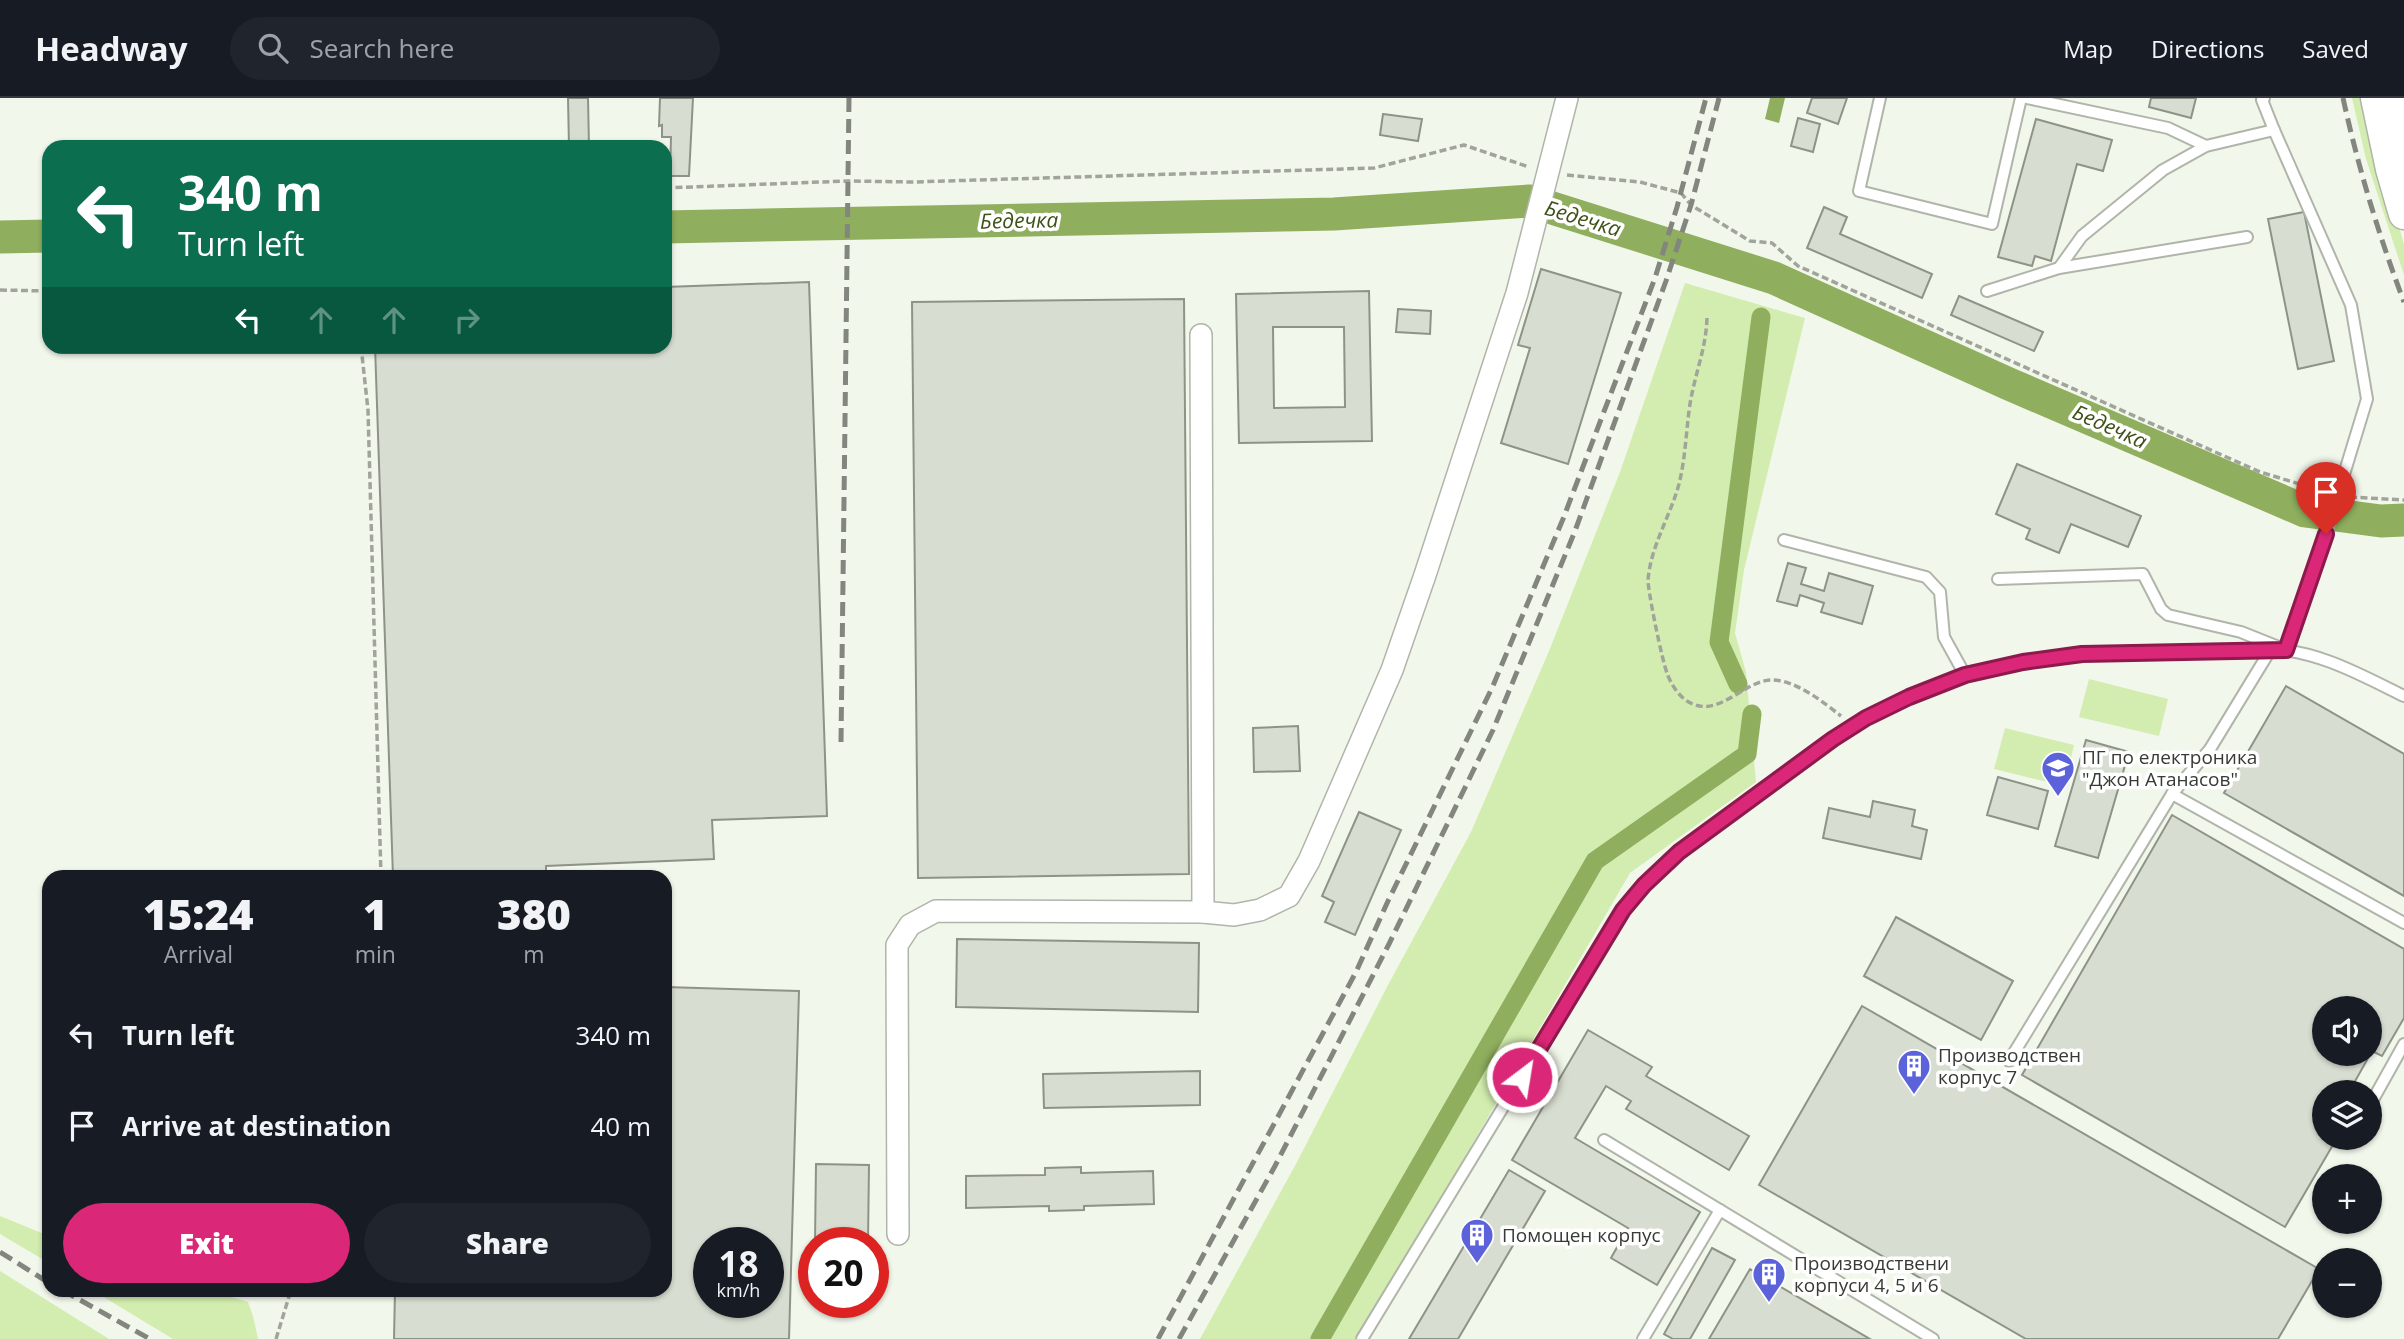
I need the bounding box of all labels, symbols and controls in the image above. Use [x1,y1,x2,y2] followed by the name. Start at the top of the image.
[230,17,720,80] search box
[35,26,188,71] text: Headway
[254,29,292,67] icon: search
[310,30,454,66] text: Search here
[2063,32,2113,65] text: Map
[2151,32,2264,65] text: Directions
[2302,32,2369,65] text: Saved
[178,159,323,225] text: 340 m
[63,168,154,259] icon: left
[1541,193,1625,243] water label: Бедечка
[980,205,1058,235] water label: Бедечка
[178,222,304,265] text: Turn left
[229,301,267,339] icon: left
[302,301,340,339] icon: ahead
[375,301,413,339] icon: ahead
[448,301,486,339] icon: right
[2069,397,2152,455] water label: Бедечка
[2296,462,2356,534] pin
[2307,473,2345,511] icon: arrive
[2082,744,2257,792] place label: ПГ по електроника "Джон Атанасов"
[2039,749,2077,798] school or university icon: ПГ по електроника "Джон Атанасов"
[143,885,254,942] text: 15:24
[363,885,388,942] text: 1
[497,885,571,942] text: 380
[164,938,233,970] text: Arrival
[355,938,396,970] text: min
[523,938,545,970] text: m
[2312,996,2382,1318] map controls
[2312,996,2382,1066] button: sound
[63,1016,101,1054] icon: left
[122,1017,234,1053] text: Turn left
[576,1017,651,1053] text: 340 m
[1485,1040,1559,1114] position arrow
[1938,1042,2081,1090] place label: Производствeн корпус 7
[1895,1047,1933,1096] building icon: Производствeн корпус 7
[2312,1080,2382,1150] button: layers
[63,1107,101,1145] icon: arrive
[122,1108,391,1144] text: Arrive at destination
[590,1108,651,1144] text: 40 m
[2312,1164,2382,1234] button: +
[63,1203,350,1283] button: Exit
[364,1203,651,1283] button: Share
[1458,1216,1496,1265] building icon: Помощен корпус
[1502,1222,1661,1248] place label: Помощен корпус
[798,1227,889,1318] speed limit sign: 20
[718,1240,759,1287] text: 18
[2312,1248,2382,1318] button: −
[1794,1250,1949,1298] place label: Производствени корпуси 4, 5 и 6
[1750,1255,1788,1304] building icon: Производствени корпуси 4, 5 и 6
[717,1278,760,1302] text: km/h

